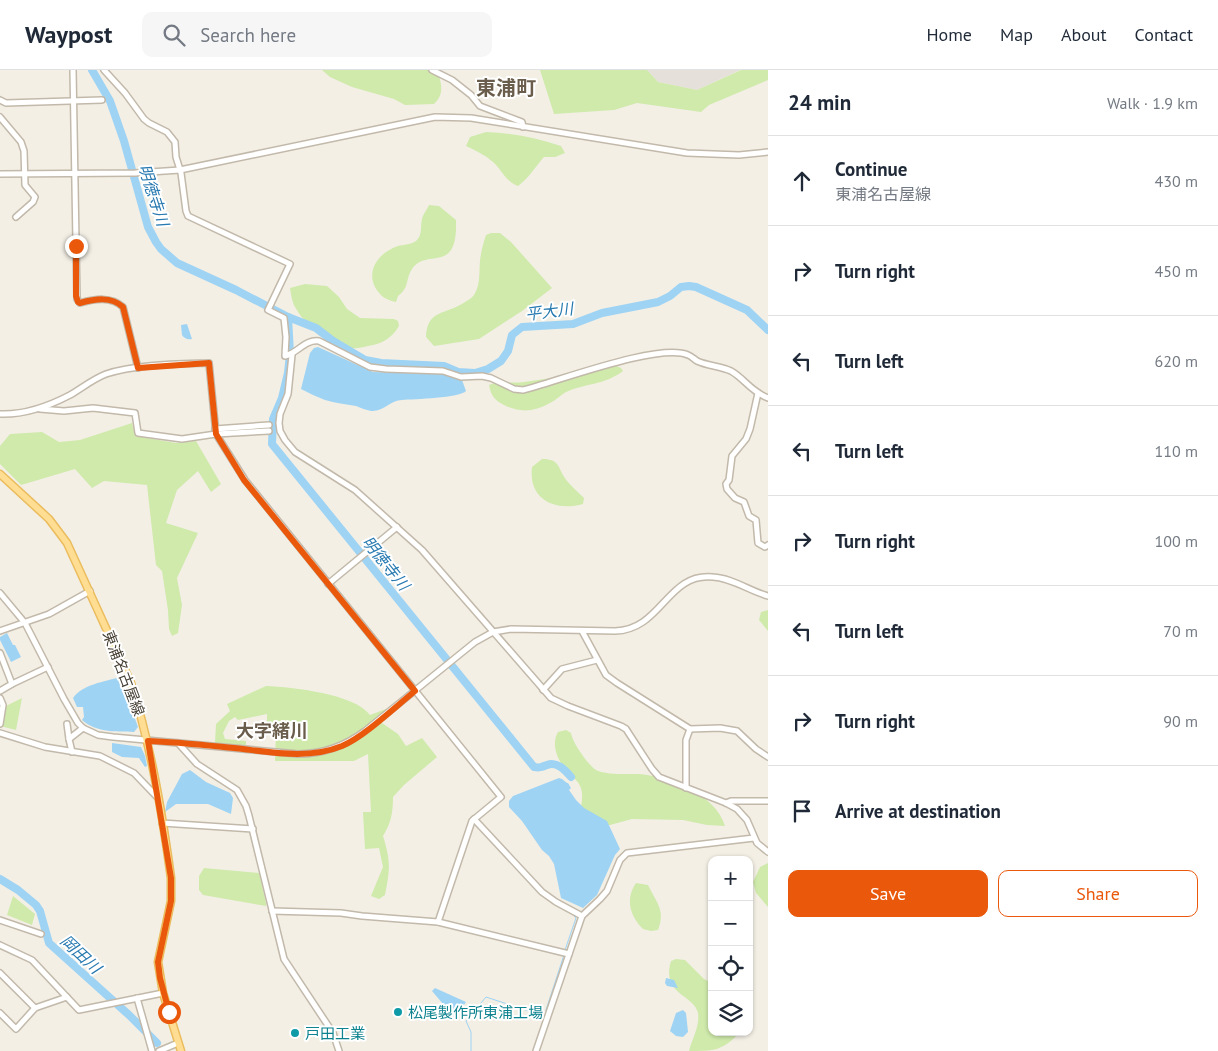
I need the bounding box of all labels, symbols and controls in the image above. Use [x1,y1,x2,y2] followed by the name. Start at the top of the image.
[142,12,492,57] search box
[25,19,112,50] text: Waypost
[160,21,188,49] icon: search
[200,23,296,47] text: Search here
[926,23,972,46] text: Home
[1000,23,1033,46] text: Map
[1061,23,1107,46] text: About
[1135,23,1193,46] text: Contact
[476,75,536,101] district label: 東浦町
[788,89,851,116] text: 24 min
[1107,93,1198,113] text: Walk · 1.9 km
[835,157,907,181] text: Continue
[135,161,174,230] water label: 明徳寺川
[788,167,816,195] icon: ahead
[1155,171,1198,191] text: 430 m
[835,184,931,204] text: 東浦名古屋線
[65,235,88,258] route end
[788,257,816,285] icon: right
[835,259,915,283] text: Turn right
[1155,261,1198,281] text: 450 m
[524,298,576,324] water label: 平大川
[788,347,816,375] icon: left
[835,349,904,373] text: Turn left
[1155,351,1198,371] text: 620 m
[788,437,816,465] icon: left
[835,439,904,463] text: Turn left
[1155,441,1198,461] text: 110 m
[788,527,816,555] icon: right
[835,529,915,553] text: Turn right
[1155,531,1198,551] text: 100 m
[358,532,415,596] water label: 明徳寺川
[788,617,816,645] icon: left
[835,619,904,643] text: Turn left
[1163,621,1198,641] text: 70 m
[99,628,149,718] street label: 東浦名古屋線
[788,707,816,735] icon: right
[835,709,915,733] text: Turn right
[1163,711,1198,731] text: 90 m
[236,719,308,742] district label: 大字緒川
[788,797,816,825] icon: arrive
[835,799,1001,823] text: Arrive at destination
[708,856,753,1036] map controls
[708,856,753,901] button: +
[788,870,988,917] button: Save
[998,870,1198,917] button: Share
[708,901,753,946] button: −
[57,930,107,979] water label: 岡田川
[708,946,753,991] button: locate
[708,991,753,1036] button: layers
[158,1001,181,1024] route start
[408,1003,543,1022] place label: 松尾製作所東浦工場
[392,1006,404,1018] marker: 松尾製作所東浦工場
[305,1024,365,1043] place label: 戸田工業
[289,1027,301,1039] marker: 戸田工業

